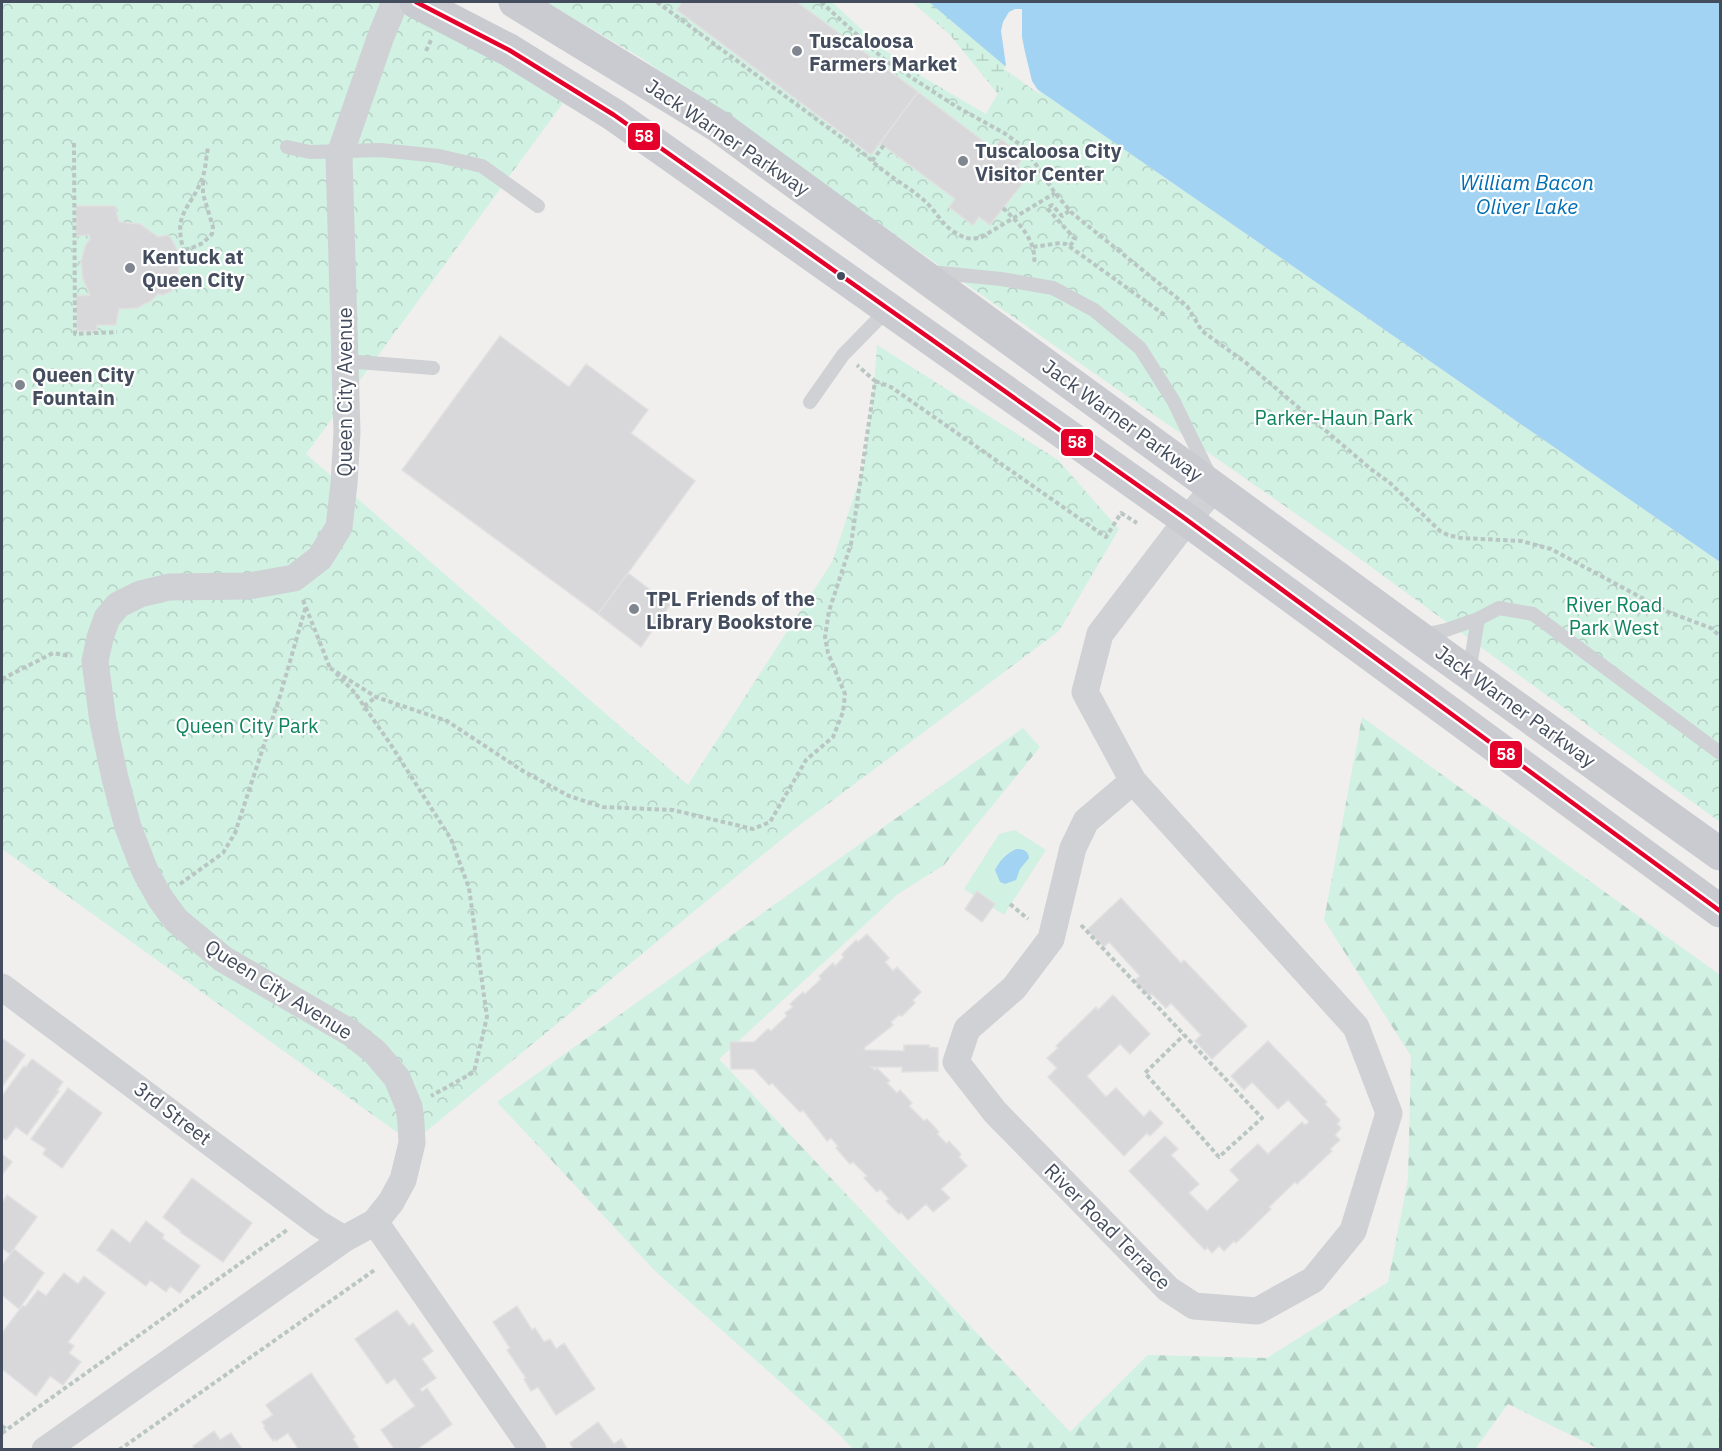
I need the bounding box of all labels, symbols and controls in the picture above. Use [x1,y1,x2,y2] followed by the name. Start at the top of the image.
[809,27,957,77] place label: Tuscaloosa Farmers Market
[790,44,804,58] marker: Tuscaloosa Farmers Market
[641,72,815,202] street label: Jack Warner Parkway
[627,122,661,151] line badge: 58
[634,126,654,146] text: 58
[975,137,1122,187] place label: Tuscaloosa City Visitor Center
[956,154,970,168] marker: Tuscaloosa City Visitor Center
[1460,168,1594,220] water label: William Bacon Oliver Lake
[142,243,245,293] place label: Kentuck at Queen City
[123,261,137,275] marker: Kentuck at Queen City
[835,270,847,282] unlabelled marker
[331,307,358,477] street label: Queen City Avenue
[1037,353,1209,487] street label: Jack Warner Parkway
[32,361,135,411] place label: Queen City Fountain
[13,378,27,392] marker: Queen City Fountain
[1255,404,1414,431] park label: Parker-Haun Park
[1060,428,1094,457] line badge: 58
[1067,432,1087,452] text: 58
[646,585,815,635] place label: TPL Friends of the Library Bookstore
[1566,591,1662,641] park label: River Road Park West
[627,602,641,616] marker: TPL Friends of the Library Bookstore
[1430,639,1602,773] street label: Jack Warner Parkway
[175,712,319,739] park label: Queen City Park
[1489,740,1523,769] line badge: 58
[1496,744,1516,764] text: 58
[200,933,358,1045] street label: Queen City Avenue
[129,1075,217,1151] street label: 3rd Street
[1039,1157,1177,1295] street label: River Road Terrace

